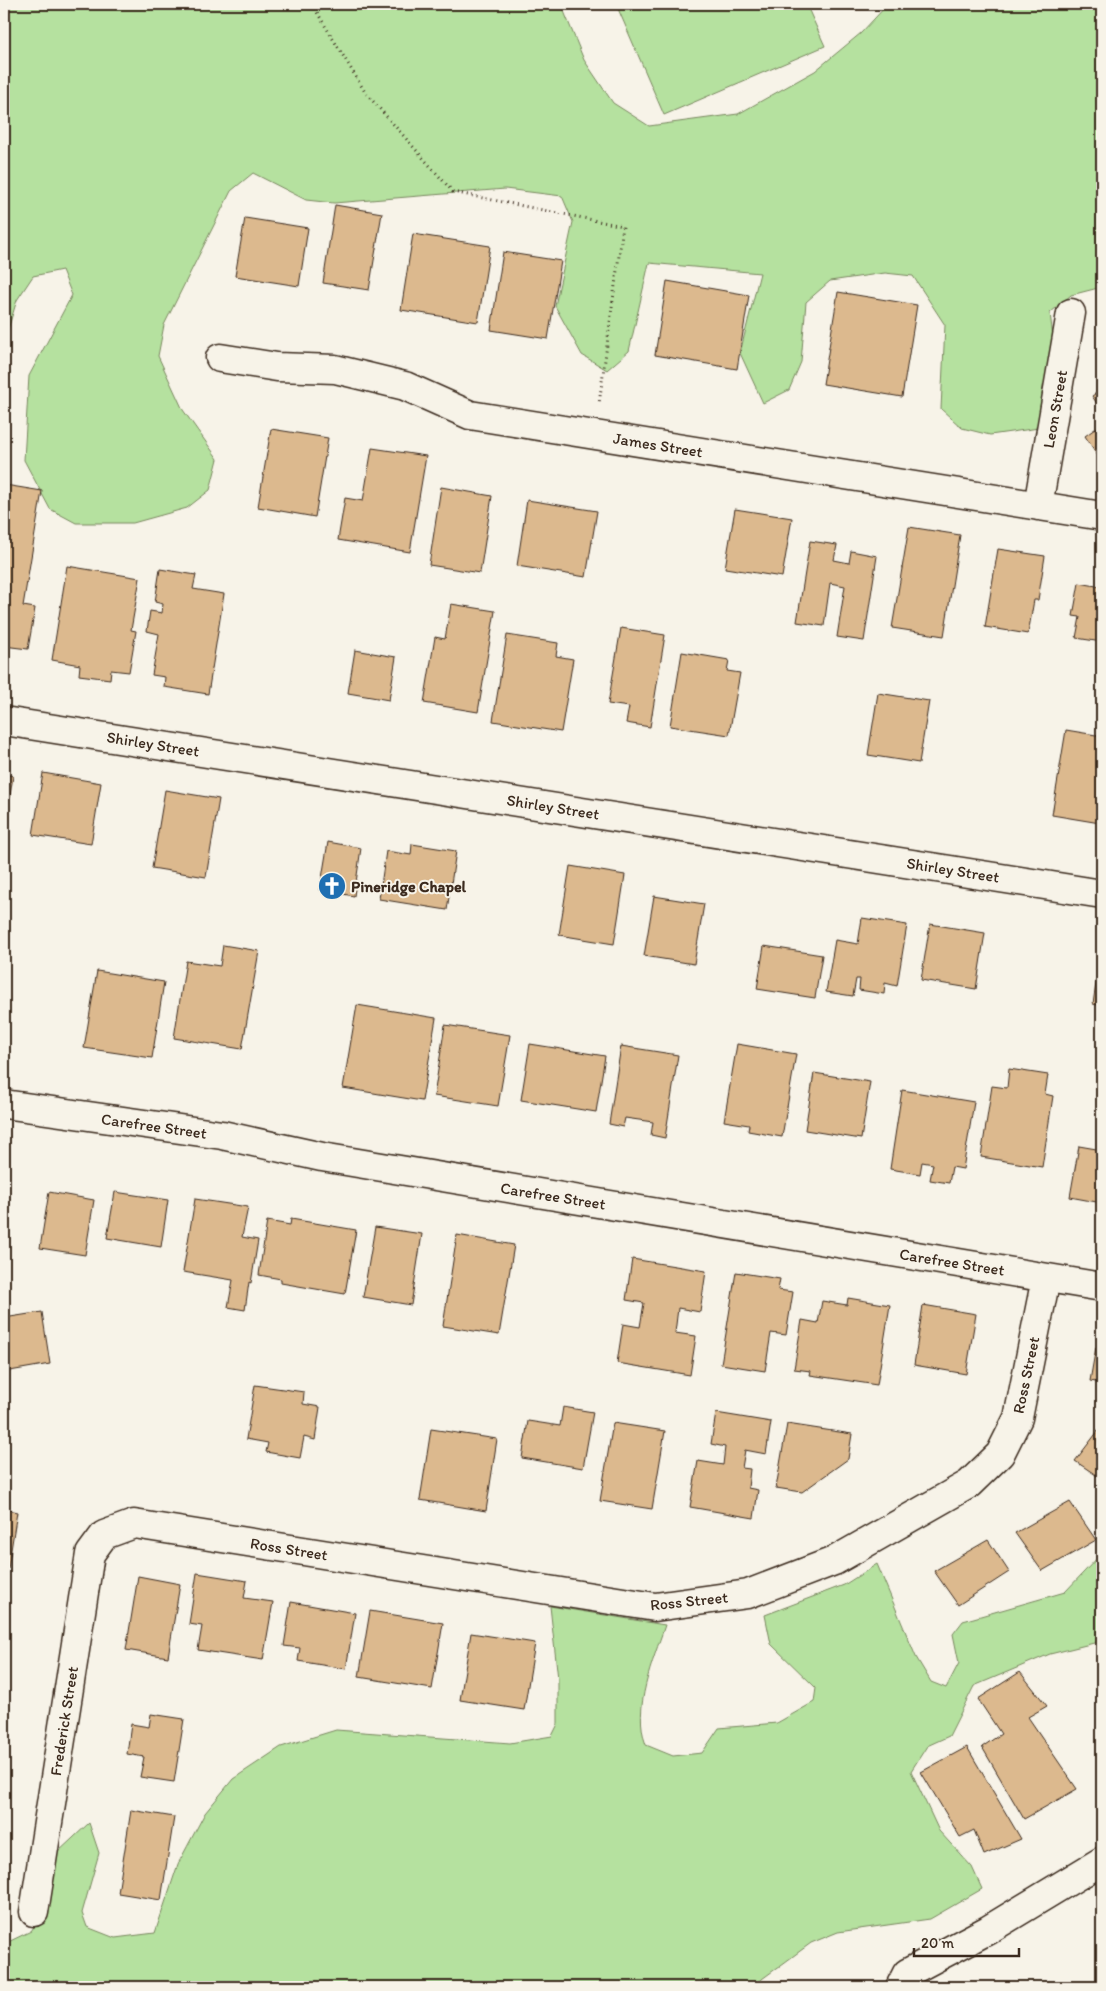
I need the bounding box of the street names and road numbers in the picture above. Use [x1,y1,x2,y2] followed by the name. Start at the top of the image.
[1039,368,1071,450] street label: Leon Street
[612,429,704,461] street label: James Street
[105,727,201,761] street label: Shirley Street
[505,790,601,824] street label: Shirley Street
[905,853,1001,887] street label: Shirley Street
[100,1109,208,1143] street label: Carefree Street
[499,1178,607,1214] street label: Carefree Street
[898,1244,1006,1280] street label: Carefree Street
[1009,1335,1043,1415] street label: Ross Street
[249,1534,329,1564] street label: Ross Street
[649,1587,729,1615] street label: Ross Street
[46,1665,82,1777] street label: Frederick Street

